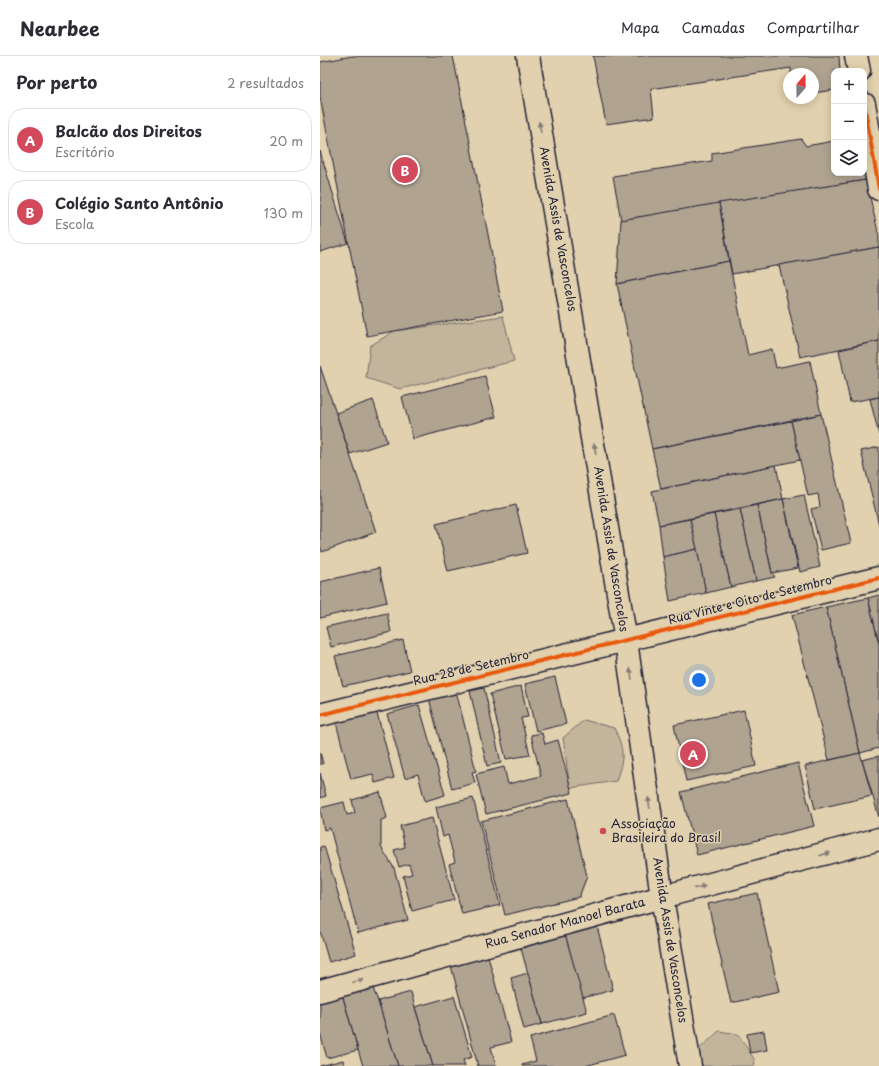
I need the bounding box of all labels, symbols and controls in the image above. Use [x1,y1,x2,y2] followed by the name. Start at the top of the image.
[20,14,100,42] text: Nearbee
[621,17,659,38] text: Mapa
[681,17,745,38] text: Camadas
[767,17,859,38] text: Compartilhar
[783,68,819,104] north arrow
[831,68,867,176] map controls
[831,68,867,104] button: +
[16,69,97,95] text: Por perto
[227,73,304,92] text: 2 resultados
[831,104,867,140] button: −
[55,119,202,142] text: Balcão dos Direitos
[537,121,543,133] one-way arrow
[25,131,35,150] text: A
[269,131,303,150] text: 20 m
[831,140,867,176] button: layers
[55,142,114,161] text: Escritório
[536,145,582,313] street label: Avenida Assis de Vasconcelos
[392,155,418,185] pin: B
[55,191,223,214] text: Colégio Santo Antônio
[26,203,34,222] text: B
[264,203,303,222] text: 130 m
[55,214,94,233] text: Escola
[591,443,597,455] one-way arrow
[590,465,634,633] street label: Avenida Assis de Vasconcelos
[666,570,834,628] street label: Rua Vinte e Oito de Setembro
[411,645,531,689] street label: Rua 28 de Setembro
[628,668,634,680] one-way arrow
[689,670,709,690] your location
[680,739,706,769] pin: A
[646,796,652,809] one-way arrow
[611,814,721,846] place label: Associação Brasileira do Brasil
[598,826,608,836] marker: Associação Brasileira do Brasil
[820,851,832,857] one-way arrow
[649,856,693,1024] street label: Avenida Assis de Vasconcelos
[694,884,706,890] one-way arrow
[483,892,647,952] street label: Rua Senador Manoel Barata
[351,977,364,983] one-way arrow

